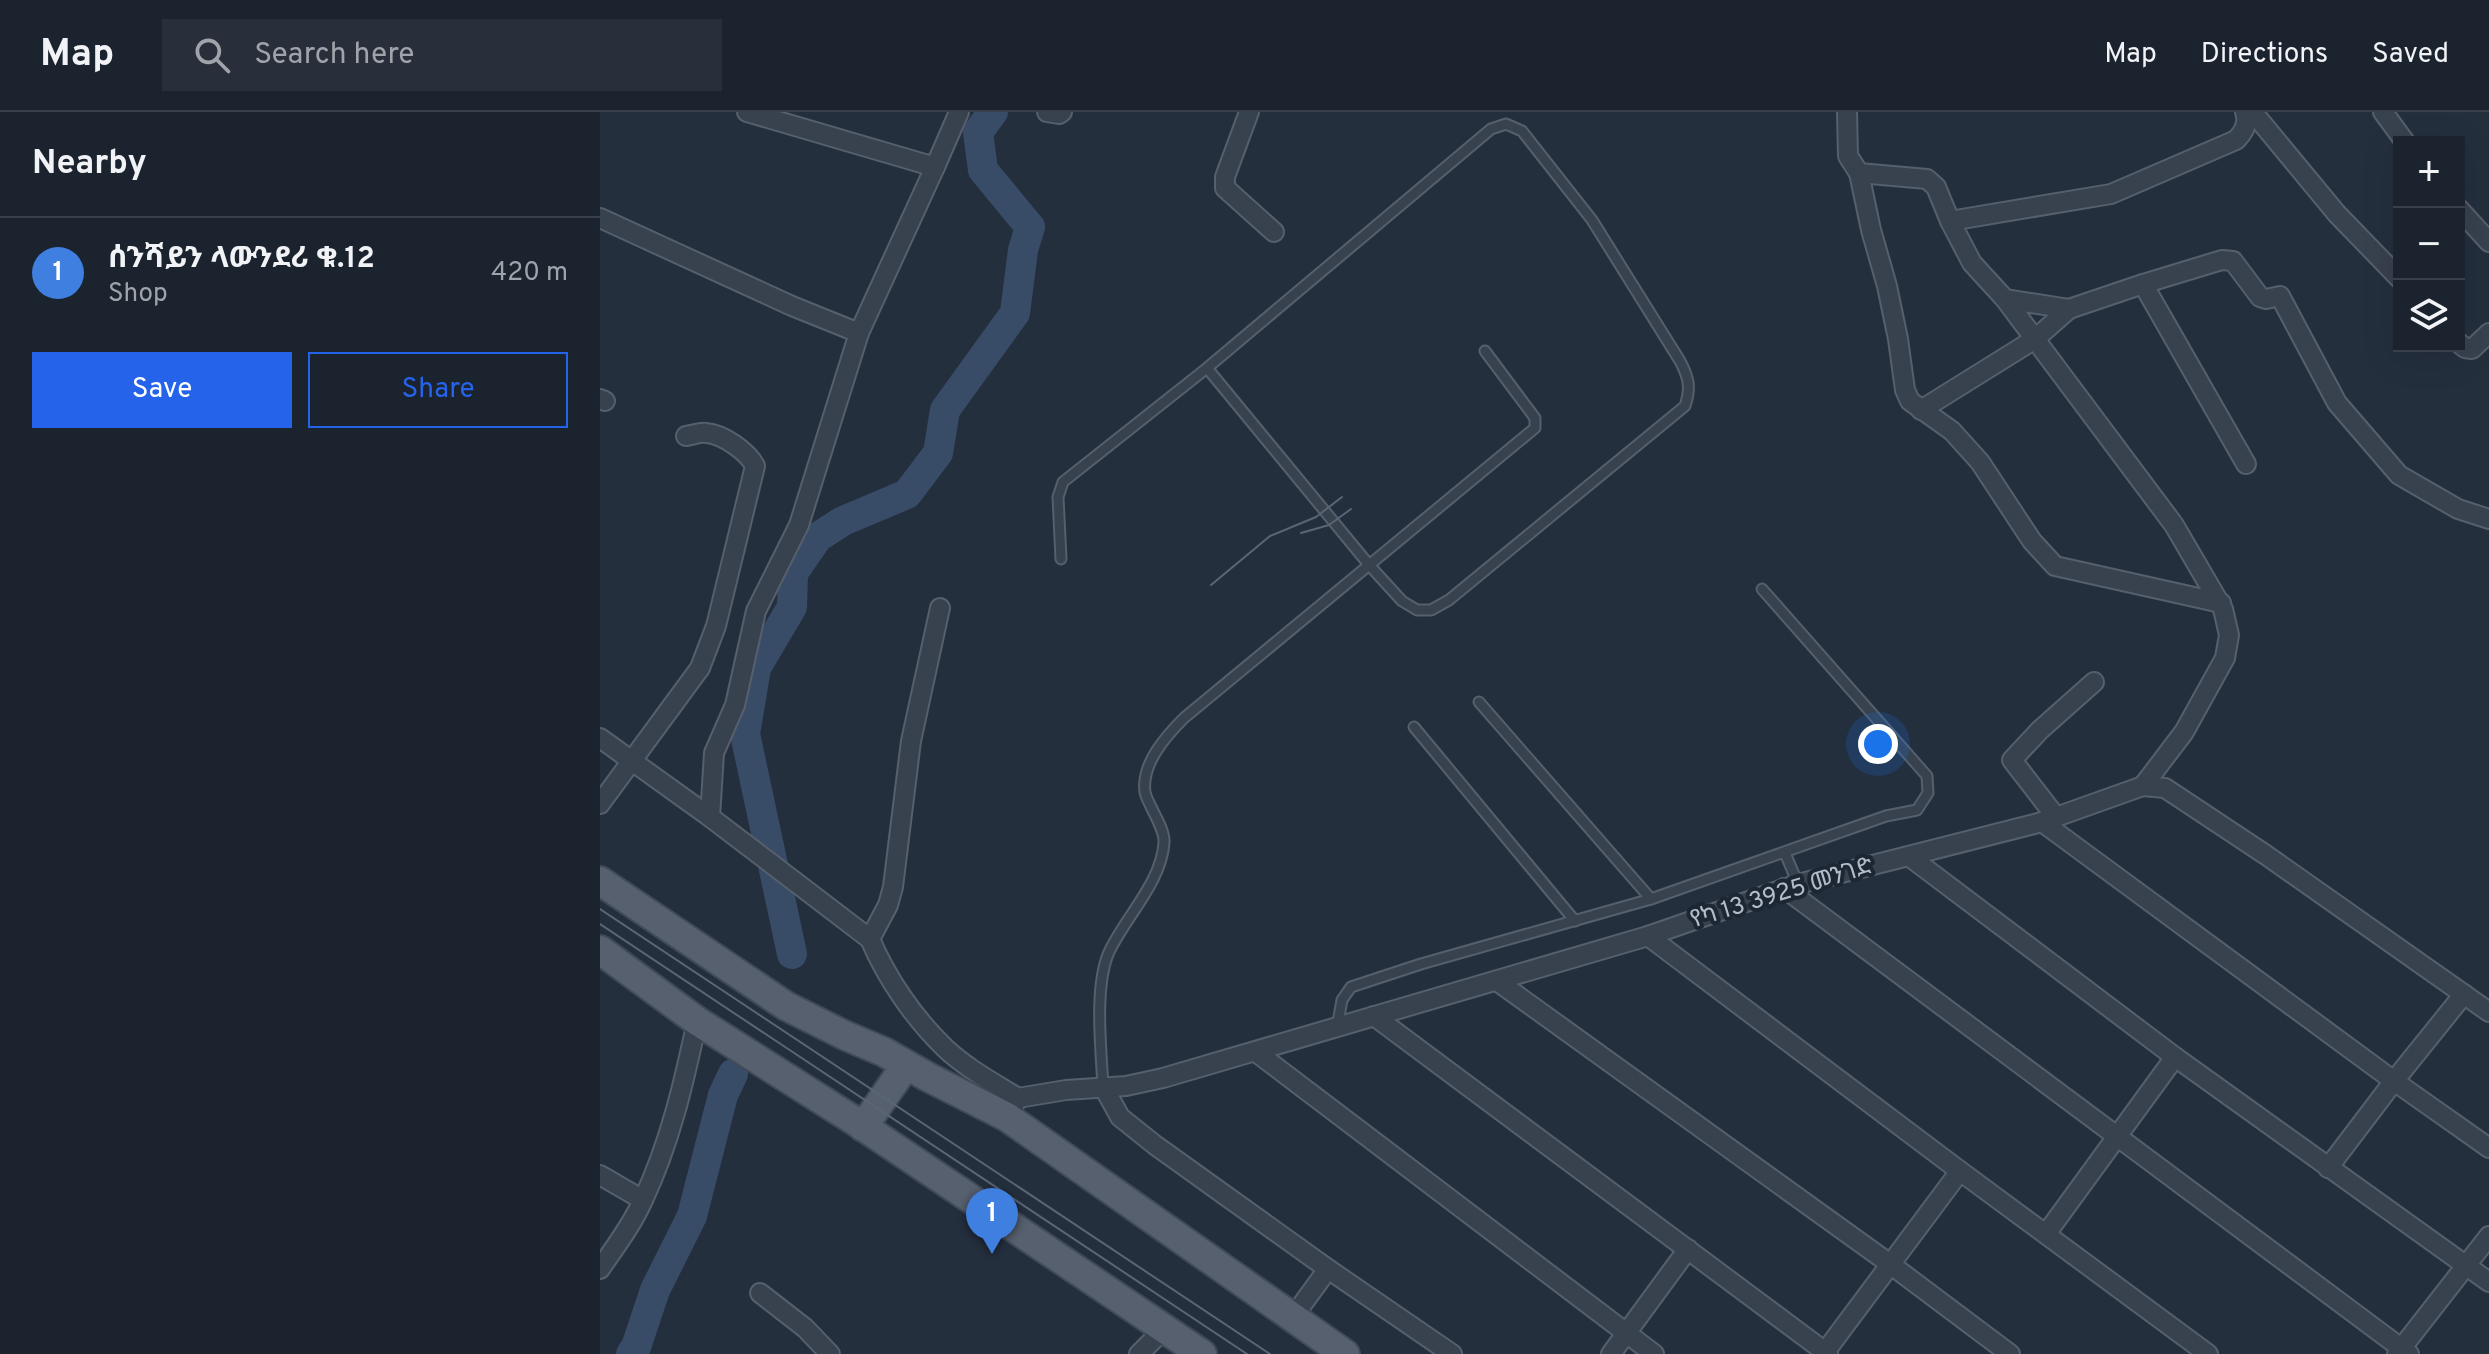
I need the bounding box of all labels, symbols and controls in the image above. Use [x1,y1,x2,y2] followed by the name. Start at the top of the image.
[162,19,722,91] search box
[40,31,114,80] text: Map
[190,33,234,77] icon: search
[254,37,414,74] text: Search here
[2104,37,2157,73] text: Map
[2201,37,2328,73] text: Directions
[2372,37,2449,73] text: Saved
[2393,136,2465,352] map controls
[2393,136,2465,208] button: +
[32,143,147,186] text: Nearby
[2393,208,2465,280] button: −
[108,241,375,278] text: ሰንሻይን ላውንደሪ ቁ.12
[53,257,63,290] text: 1
[491,257,568,290] text: 420 m
[108,278,168,311] text: Shop
[2393,280,2465,352] button: layers
[32,352,292,428] button: Save
[308,352,568,428] button: Share
[1858,724,1898,764] your location
[1687,852,1877,936] street label: የካ 13 3925 መንገድ
[966,1188,1018,1254] pin: 1

